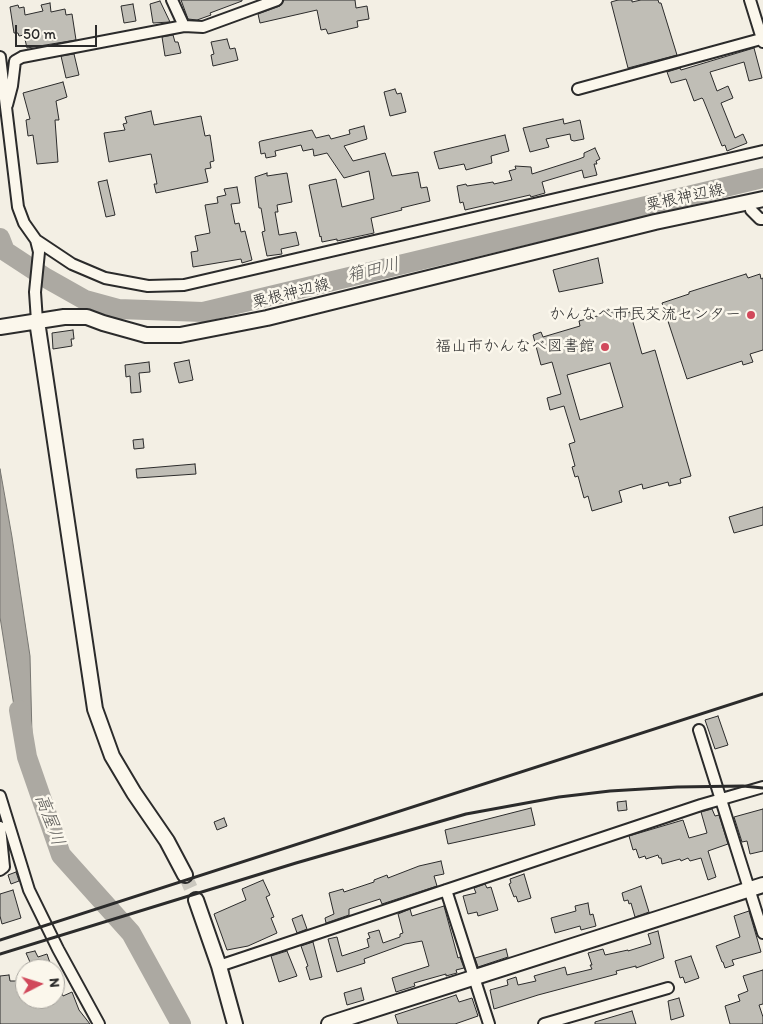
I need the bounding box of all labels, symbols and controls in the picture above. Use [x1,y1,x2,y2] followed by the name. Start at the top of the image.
[18,15,100,47] scale bar
[23,25,56,43] text: 50 m
[644,180,726,216] street label: 粟根神辺線
[344,254,402,288] water label: 箱田川
[250,275,332,313] street label: 粟根神辺線
[549,305,741,325] place label: かんなべ市民交流センター
[745,309,757,321] marker: かんなべ市民交流センター
[435,337,595,357] place label: 福山市かんなべ図書館
[599,341,611,353] marker: 福山市かんなべ図書館
[30,791,68,849] water label: 高屋川
[15,959,65,1009] north arrow
[46,977,63,988] text: N

